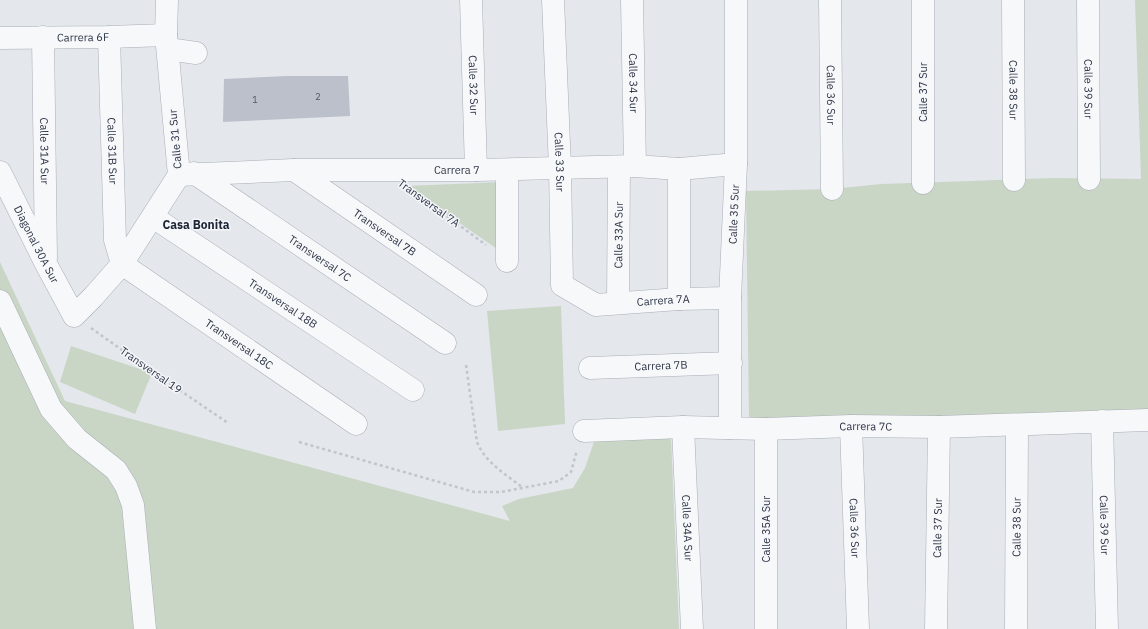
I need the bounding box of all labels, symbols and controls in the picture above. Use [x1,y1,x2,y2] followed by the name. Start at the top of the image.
[57,30,109,44] street label: Carrera 6F
[626,53,641,113] street label: Calle 34 Sur
[466,55,481,115] street label: Calle 32 Sur
[1081,59,1096,119] street label: Calle 39 Sur
[1006,60,1021,120] street label: Calle 38 Sur
[916,62,930,122] street label: Calle 37 Sur
[824,65,838,125] street label: Calle 36 Sur
[315,91,321,102] house number: 2
[252,94,258,105] house number: 1
[165,109,185,169] street label: Calle 31 Sur
[37,117,52,185] street label: Calle 31A Sur
[104,117,120,185] street label: Calle 31B Sur
[552,132,567,192] street label: Calle 33 Sur
[434,163,480,177] street label: Carrera 7
[395,176,463,230] street label: Transversal 7A
[725,184,742,244] street label: Calle 35 Sur
[611,201,626,269] street label: Calle 33A Sur
[11,203,62,286] street label: Diagonal 30A Sur
[351,206,419,259] street label: Transversal 7B
[162,217,230,232] district label: Casa Bonita
[286,232,354,285] street label: Transversal 7C
[246,275,320,331] street label: Transversal 18B
[636,292,690,309] street label: Carrera 7A
[202,316,276,372] street label: Transversal 18C
[117,343,185,397] street label: Transversal 19
[634,358,688,373] street label: Carrera 7B
[839,419,892,433] street label: Carrera 7C
[679,494,696,562] street label: Calle 34A Sur
[1097,495,1112,555] street label: Calle 39 Sur
[759,496,773,562] street label: Calle 35A Sur
[1009,497,1024,557] street label: Calle 38 Sur
[846,498,863,558] street label: Calle 36 Sur
[930,498,945,558] street label: Calle 37 Sur

